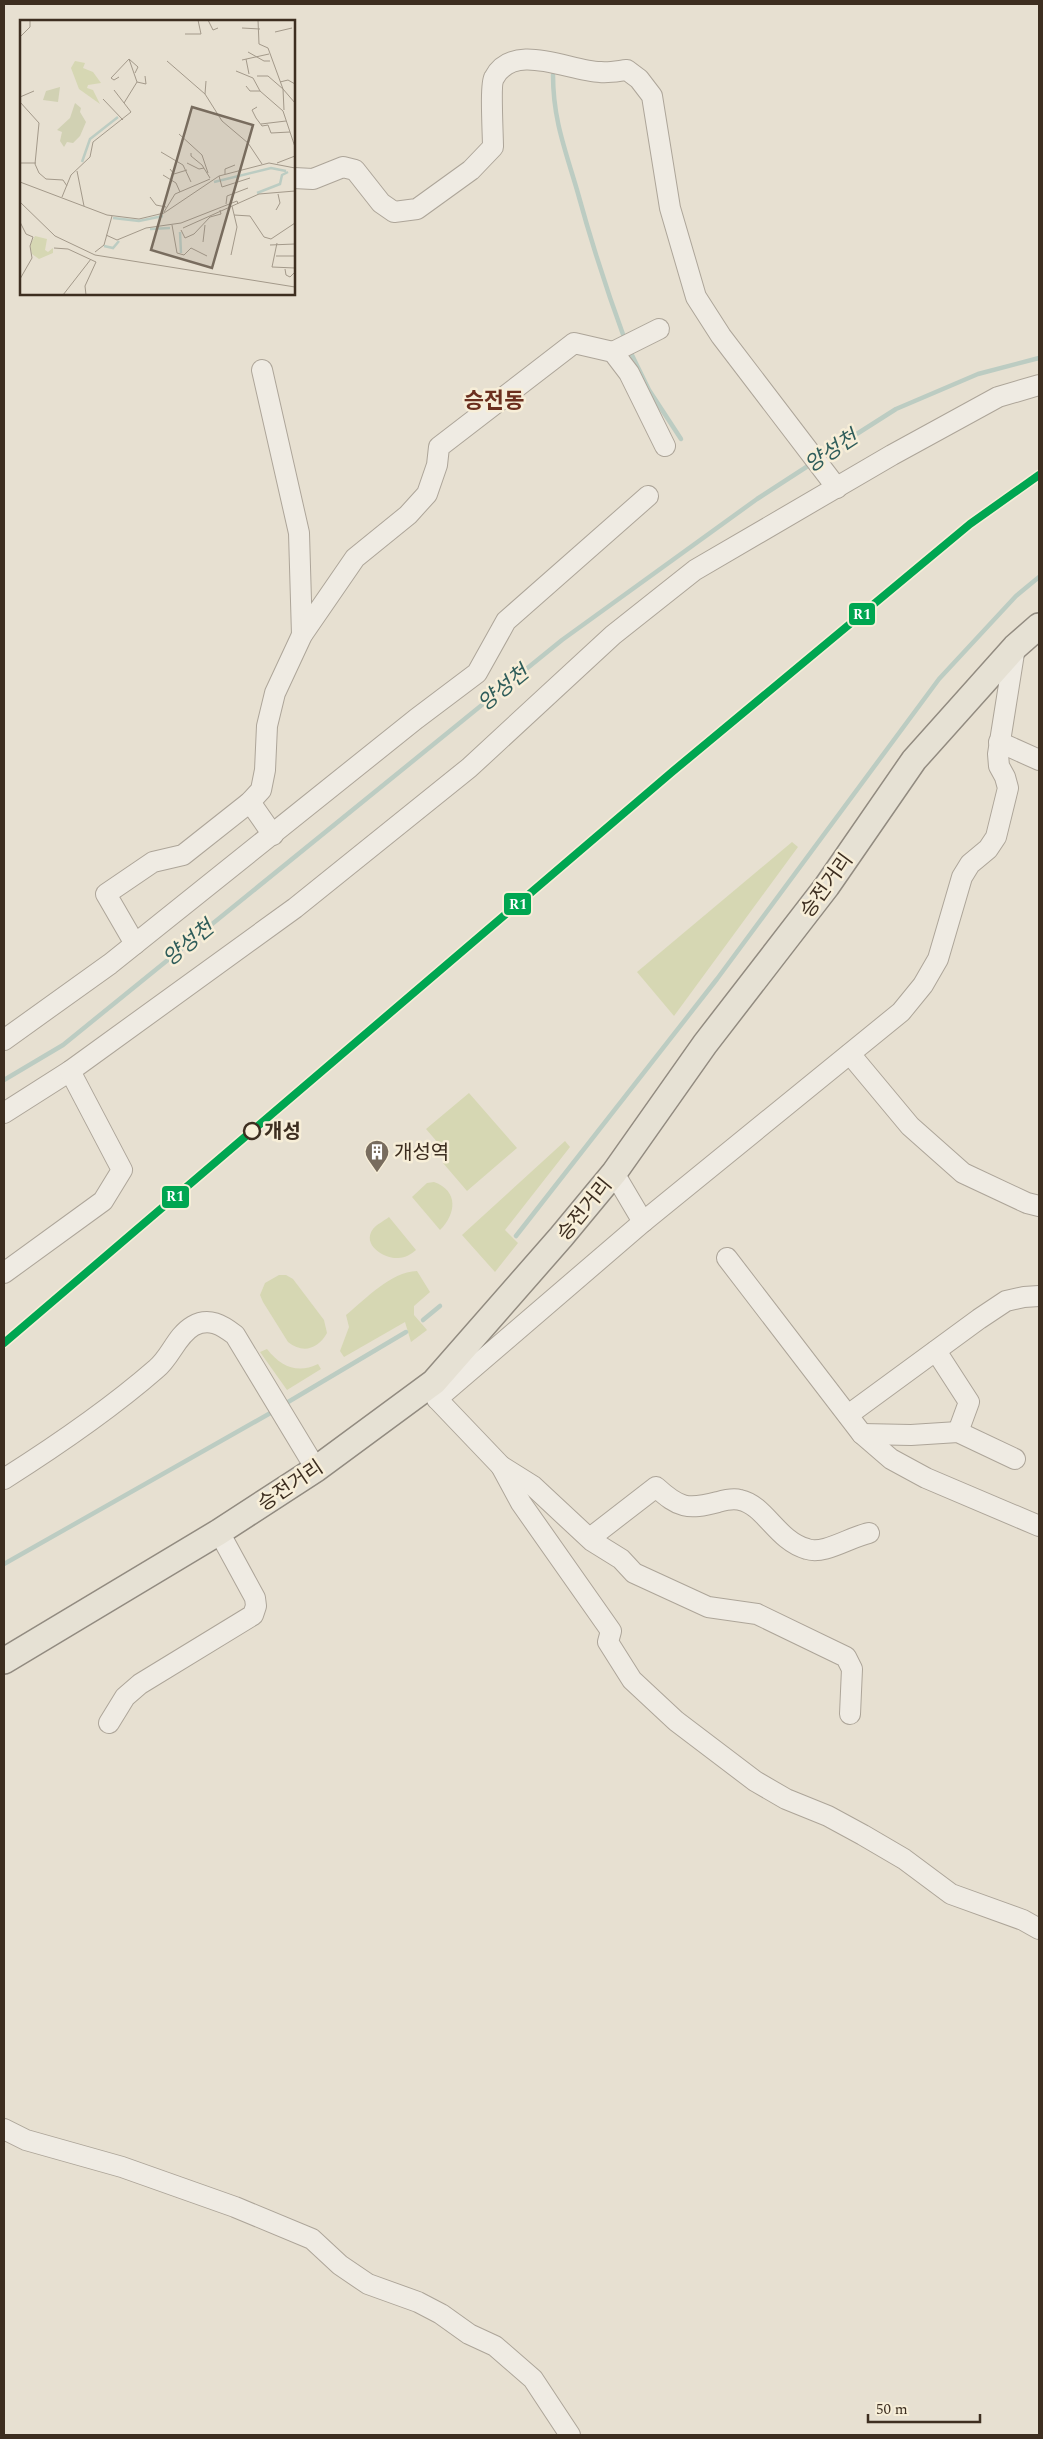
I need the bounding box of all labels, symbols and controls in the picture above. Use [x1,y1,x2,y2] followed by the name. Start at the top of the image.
[20,20,295,295] inset map
[464,385,524,418] district label: 승전동
[799,421,867,481] water label: 양성천
[848,602,876,626] line badge: R1
[853,604,871,625] text: R1
[471,656,538,719] water label: 양성천
[793,847,861,924] street label: 승전거리
[503,892,532,916] line badge: R1
[509,894,527,915] text: R1
[156,911,223,974] water label: 양성천
[264,1117,301,1147] place label: 개성
[243,1122,261,1140] marker: 개성
[394,1138,449,1168] place label: 개성역
[364,1139,390,1173] building icon: 개성역
[550,1172,620,1248] street label: 승전거리
[161,1185,190,1209] line badge: R1
[166,1186,184,1207] text: R1
[252,1453,329,1519] street label: 승전거리
[868,2392,980,2424] scale bar
[876,2398,908,2421] text: 50 m

